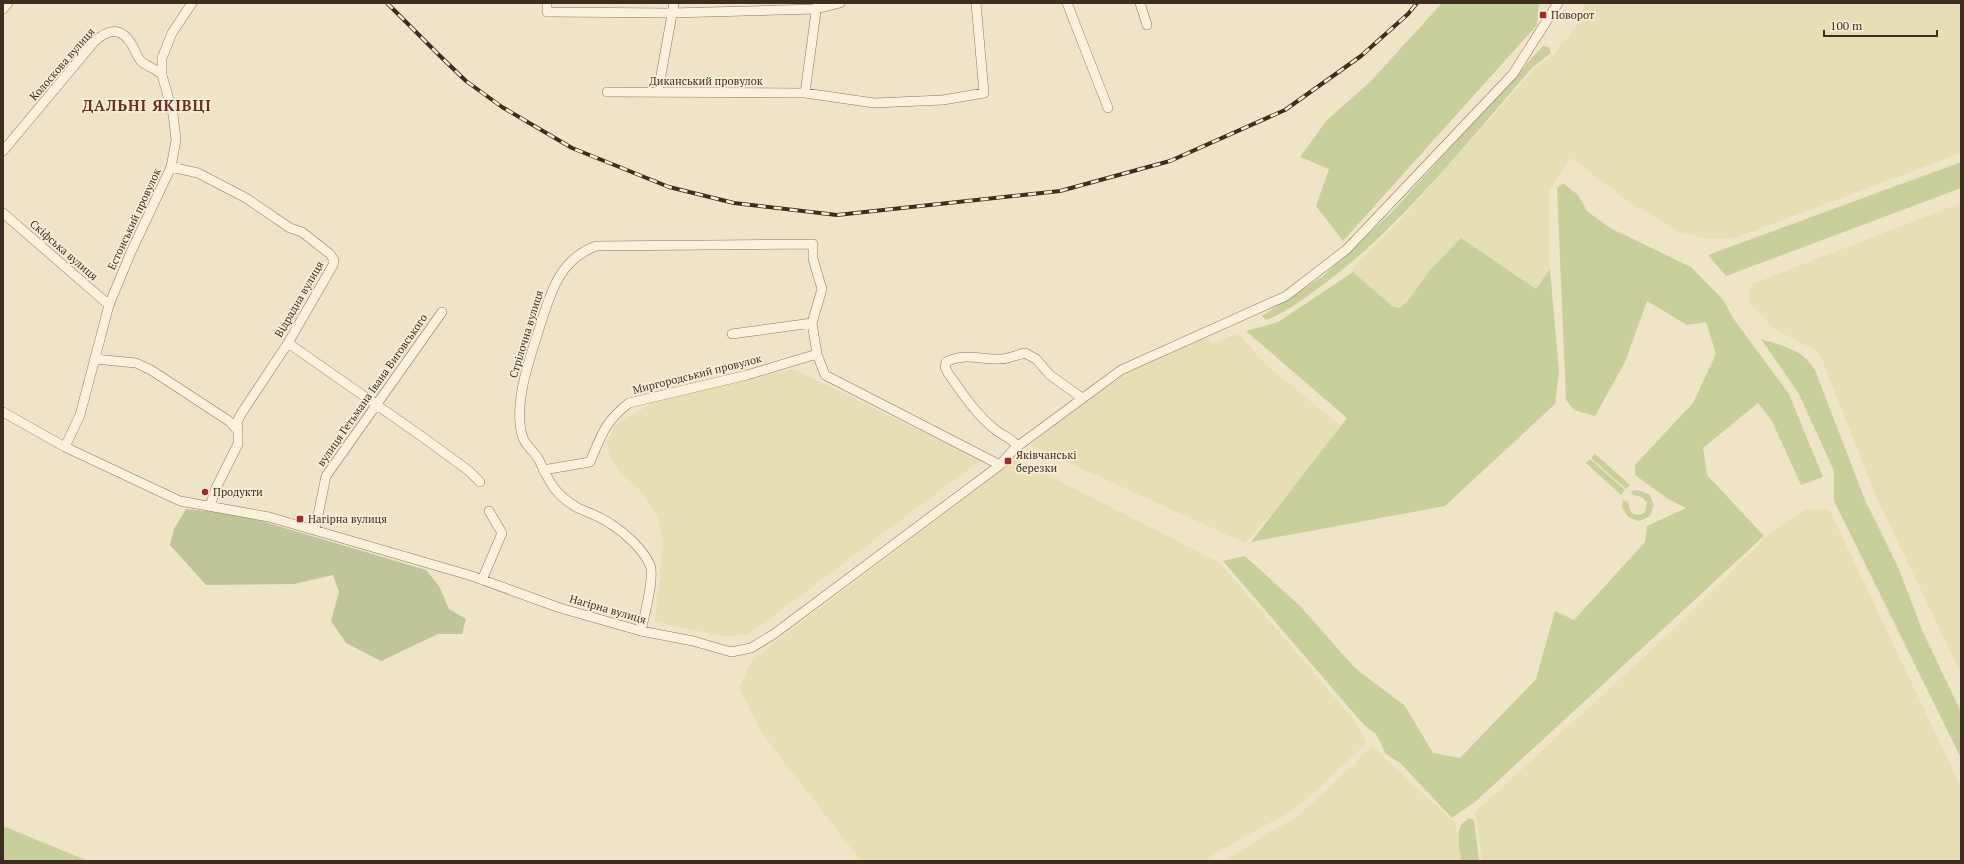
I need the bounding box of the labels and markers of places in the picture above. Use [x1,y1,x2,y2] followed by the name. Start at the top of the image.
[1551,8,1595,22] place label: Поворот
[1538,10,1548,20] marker: Поворот
[1016,448,1076,475] place label: Яківчанські березки
[1003,456,1013,466] marker: Яківчанські березки
[213,485,263,499] place label: Продукти
[200,487,210,497] marker: Продукти
[308,512,387,526] place label: Нагірна вулиця
[295,514,305,524] marker: Нагірна вулиця

